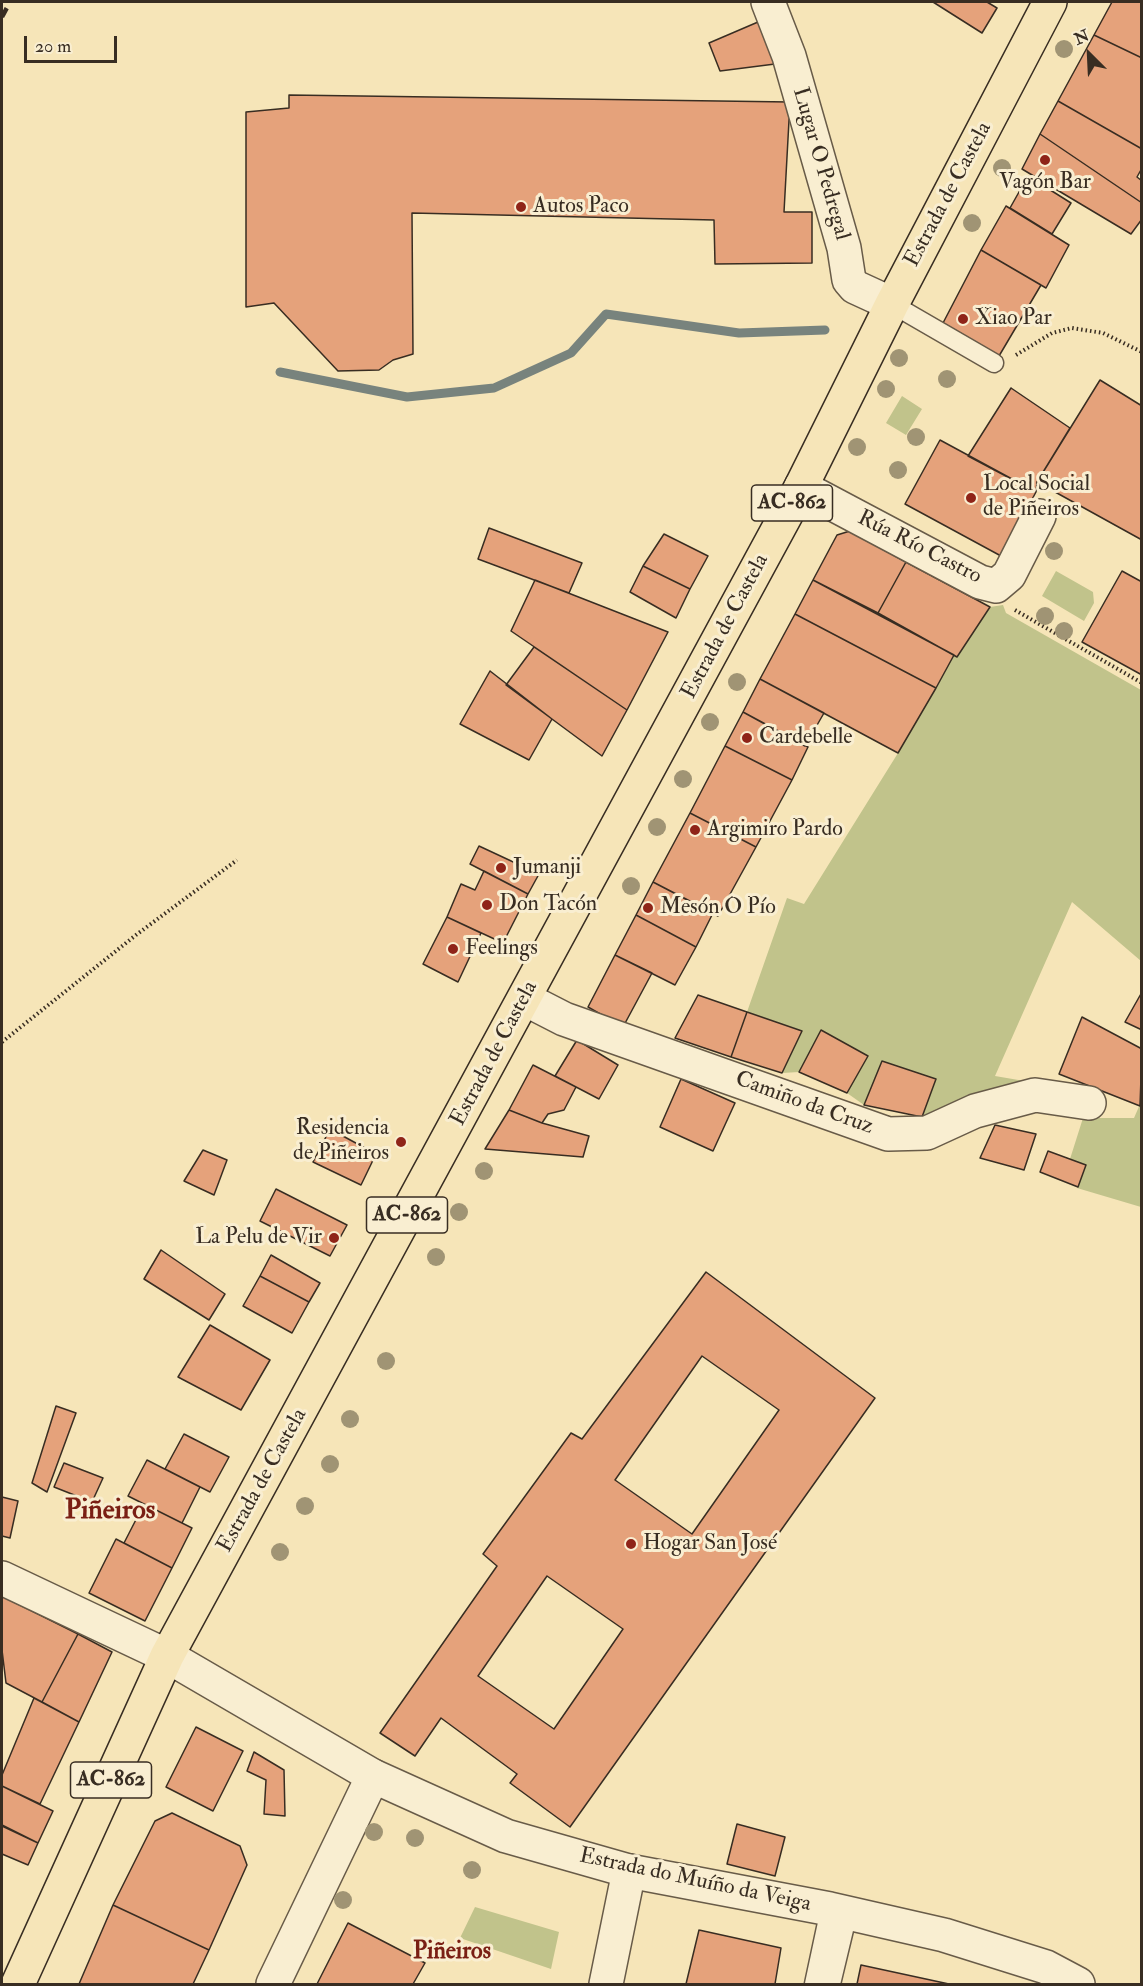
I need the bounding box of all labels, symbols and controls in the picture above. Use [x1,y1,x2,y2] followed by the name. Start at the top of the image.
[27,24,120,62] scale bar
[1059,24,1119,84] north arrow
[1071,26,1092,50] text: N
[35,35,71,58] text: 20 m
[786,85,854,243] street label: Lugar O Pedregal
[900,118,998,272] street label: Estrada de Castela
[1038,153,1052,167] marker: Vagón Bar
[999,170,1091,196] place label: Vagón Bar
[533,194,629,220] place label: Autos Paco
[514,200,528,214] marker: Autos Paco
[975,306,1052,332] place label: Xiao Par
[956,312,970,326] marker: Xiao Par
[983,472,1090,524] place label: Local Social de Piñeiros
[752,485,832,521] road number: AC-862
[964,491,978,505] marker: Local Social de Piñeiros
[853,505,985,591] street label: Rúa Río Castro
[677,550,775,704] street label: Estrada de Castela
[759,725,853,751] place label: Cardebelle
[740,731,754,745] marker: Cardebelle
[707,817,843,843] place label: Argimiro Pardo
[688,823,702,837] marker: Argimiro Pardo
[513,855,581,881] place label: Jumanji
[494,861,508,875] marker: Jumanji
[499,892,597,918] place label: Don Tacón
[660,895,776,921] place label: Mesón O Pío
[480,898,494,912] marker: Don Tacón
[641,901,655,915] marker: Mesón O Pío
[465,936,538,962] place label: Feelings
[446,942,460,956] marker: Feelings
[446,977,544,1131] street label: Estrada de Castela
[731,1067,877,1141] street label: Camiño da Cruz
[293,1116,389,1168] place label: Residencia de Piñeiros
[394,1135,408,1149] marker: Residencia de Piñeiros
[366,1197,448,1233] road number: AC-862
[195,1225,322,1251] place label: La Pelu de Vir
[327,1231,341,1245] marker: La Pelu de Vir
[213,1404,313,1558] street label: Estrada de Castela
[65,1495,155,1529] district label: Piñeiros
[643,1531,777,1557] place label: Hogar San José
[624,1537,638,1551] marker: Hogar San José
[70,1762,152,1798] road number: AC-862
[577,1844,813,1918] street label: Estrada do Muíño da Veiga
[413,1939,491,1967] district label: Piñeiros

